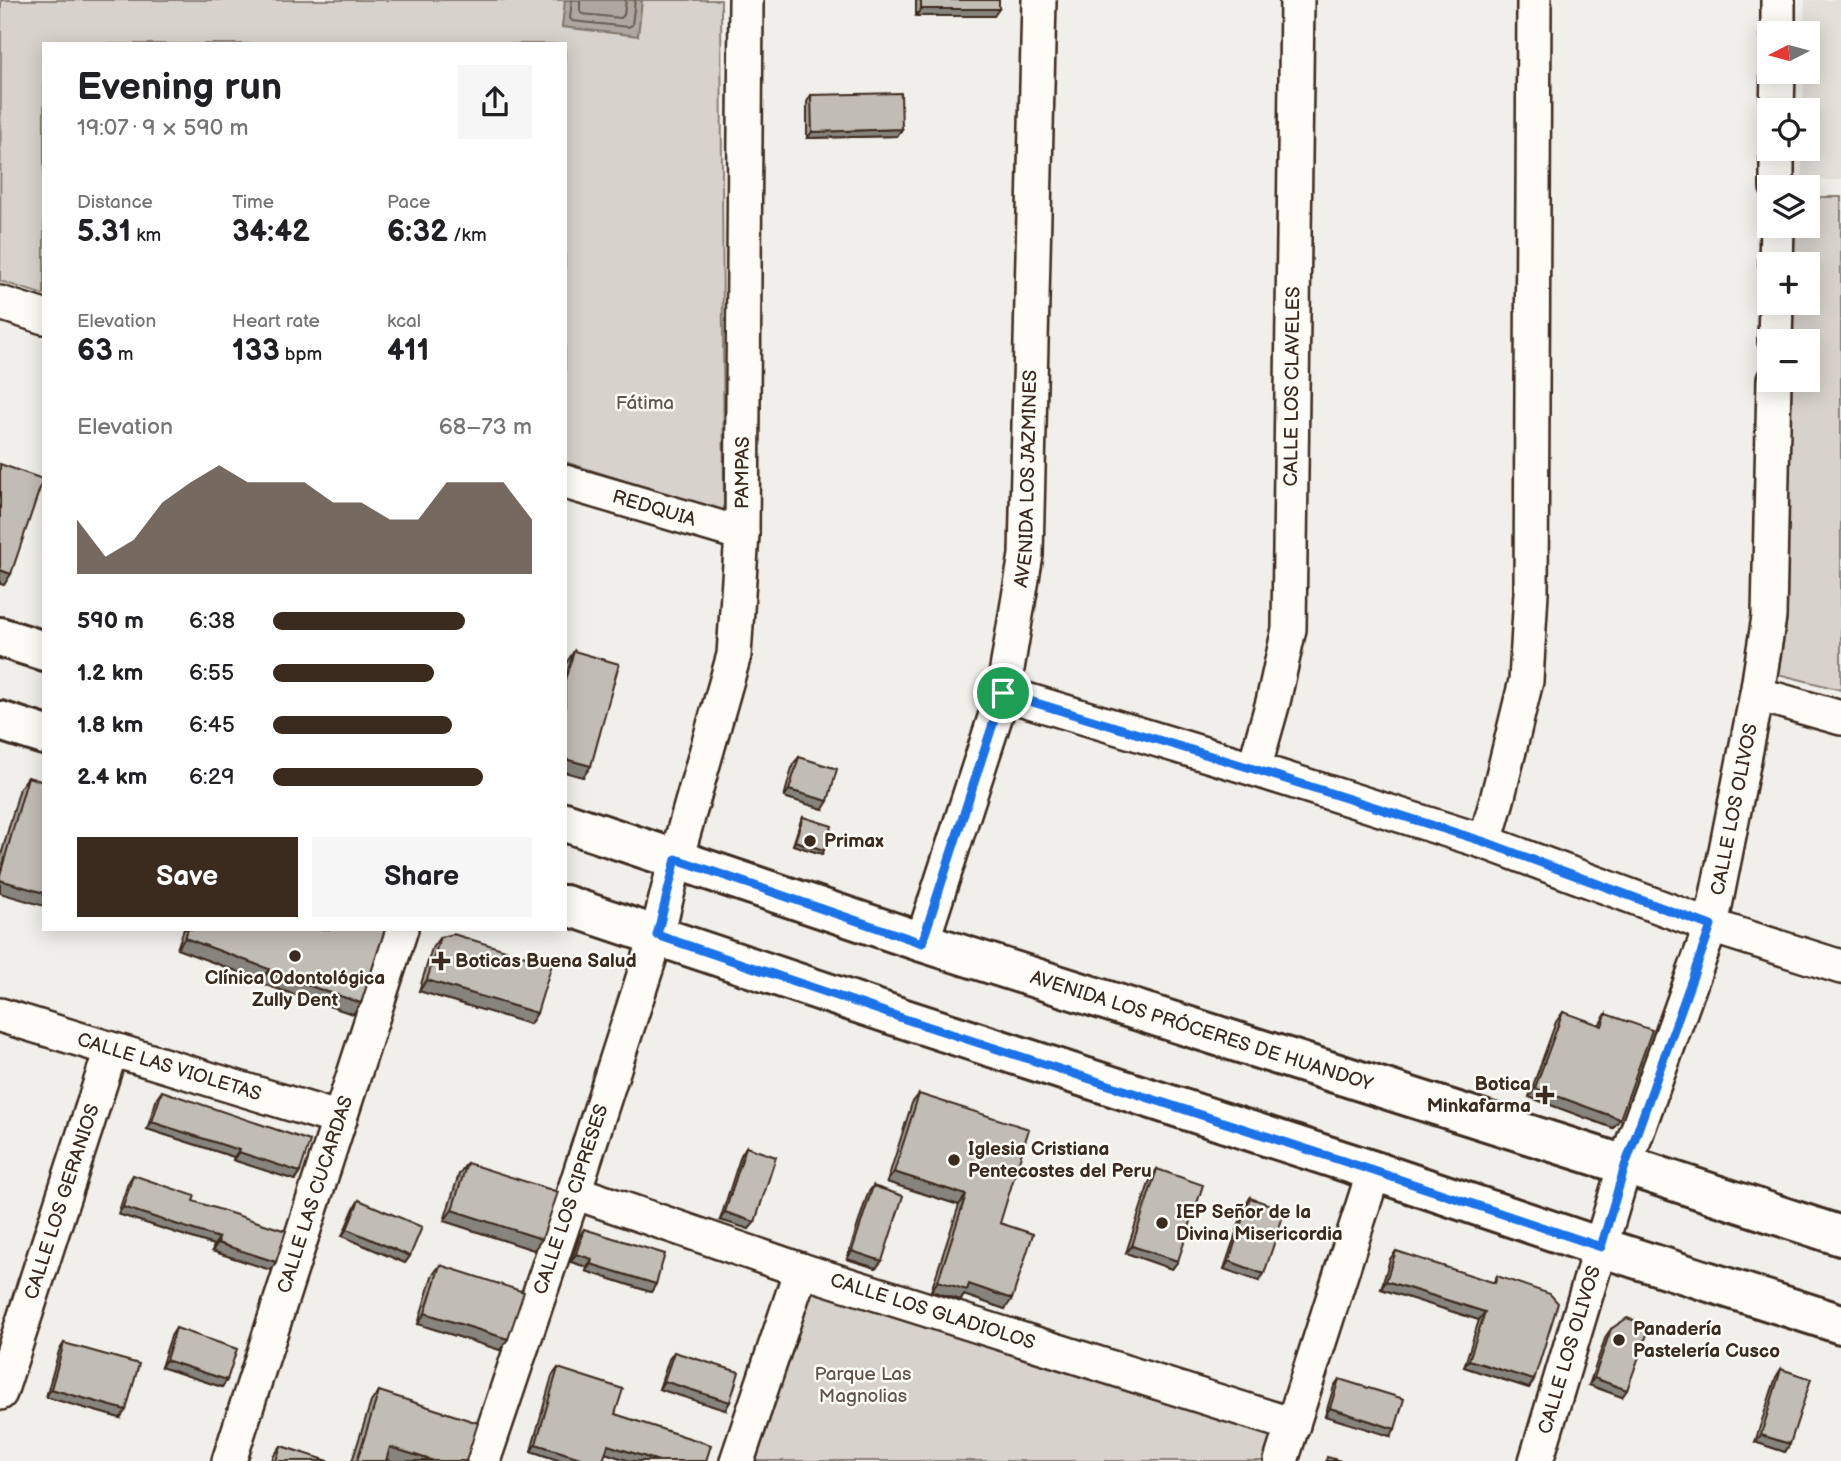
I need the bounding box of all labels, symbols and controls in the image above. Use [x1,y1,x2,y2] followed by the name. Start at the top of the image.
[1757,21,1820,84] north arrow
[1757,21,1820,392] map controls
[77,65,282,110] text: Evening run
[458,65,532,139] button: share
[1757,98,1820,161] button: locate
[77,114,249,142] text: 19:07 · 9 × 590 m
[1757,175,1820,238] button: layers
[77,191,153,214] text: Distance
[232,191,274,214] text: Time
[387,191,430,214] text: Pace
[77,214,131,250] text: 5.31
[232,214,310,250] text: 34:42
[387,214,448,250] text: 6:32
[131,224,161,247] text: km
[448,224,487,247] text: /km
[1757,252,1820,315] button: +
[1279,286,1305,486] street label: CALLE LOS CLAVELES
[77,310,156,333] text: Elevation
[232,310,320,333] text: Heart rate
[387,310,421,333] text: kcal
[1757,329,1820,392] button: −
[77,333,113,369] text: 63
[232,333,280,369] text: 133
[387,333,429,369] text: 411
[113,343,134,366] text: m
[280,343,322,366] text: bpm
[1009,370,1042,589] street label: AVENIDA LOS JAZMINES
[616,392,674,415] park label: Fátima
[77,413,173,441] text: Elevation
[439,413,532,441] text: 68–73 m
[731,436,754,509] street label: PAMPAS
[610,485,699,531] street label: REDQUIA
[77,607,144,635] text: 590 m
[189,607,235,635] text: 6:38
[77,659,143,687] text: 1.2 km
[189,659,234,687] text: 6:55
[973,663,1033,723] pin
[984,674,1022,712] icon: arrive
[77,711,143,739] text: 1.8 km
[189,711,235,739] text: 6:45
[1706,722,1762,897] street label: CALLE LOS OLIVOS
[77,763,147,791] text: 2.4 km
[189,763,235,791] text: 6:29
[824,830,884,853] place label: Primax
[802,833,818,849] marker: Primax
[77,837,298,917] button: Save
[312,837,532,917] button: Share
[287,948,303,964] marker: Clínica Odontológica Zully Dent
[455,950,637,973] place label: Boticas Buena Salud
[433,953,449,969] marker: Boticas Buena Salud
[1028,966,1377,1096] street label: AVENIDA LOS PRÓCERES DE HUANDOY
[205,967,385,1012] place label: Clínica Odontológica Zully Dent
[74,1028,264,1106] street label: CALLE LAS VIOLETAS
[1427,1073,1531,1118] place label: Botica Minkafarma
[1537,1087,1553,1103] marker: Botica Minkafarma
[272,1093,358,1296] street label: CALLE LAS CUCARDAS
[20,1101,104,1302] street label: CALLE LOS GERANIOS
[529,1101,613,1298] street label: CALLE LOS CIPRESES
[968,1138,1152,1183] place label: Iglesia Cristiana Pentecostes del Peru
[946,1152,962,1168] marker: Iglesia Cristiana Pentecostes del Peru
[1176,1201,1343,1246] place label: IEP Señor de la Divina Misericordia
[1154,1215,1170,1231] marker: IEP Señor de la Divina Misericordia
[1533,1263,1606,1437] street label: CALLE LOS OLIVOS
[827,1268,1038,1355] street label: CALLE LOS GLADIOLOS
[1633,1318,1780,1363] place label: Panadería Pastelería Cusco
[1611,1332,1627,1348] marker: Panadería Pastelería Cusco
[814,1363,912,1408] park label: Parque Las Magnolias

